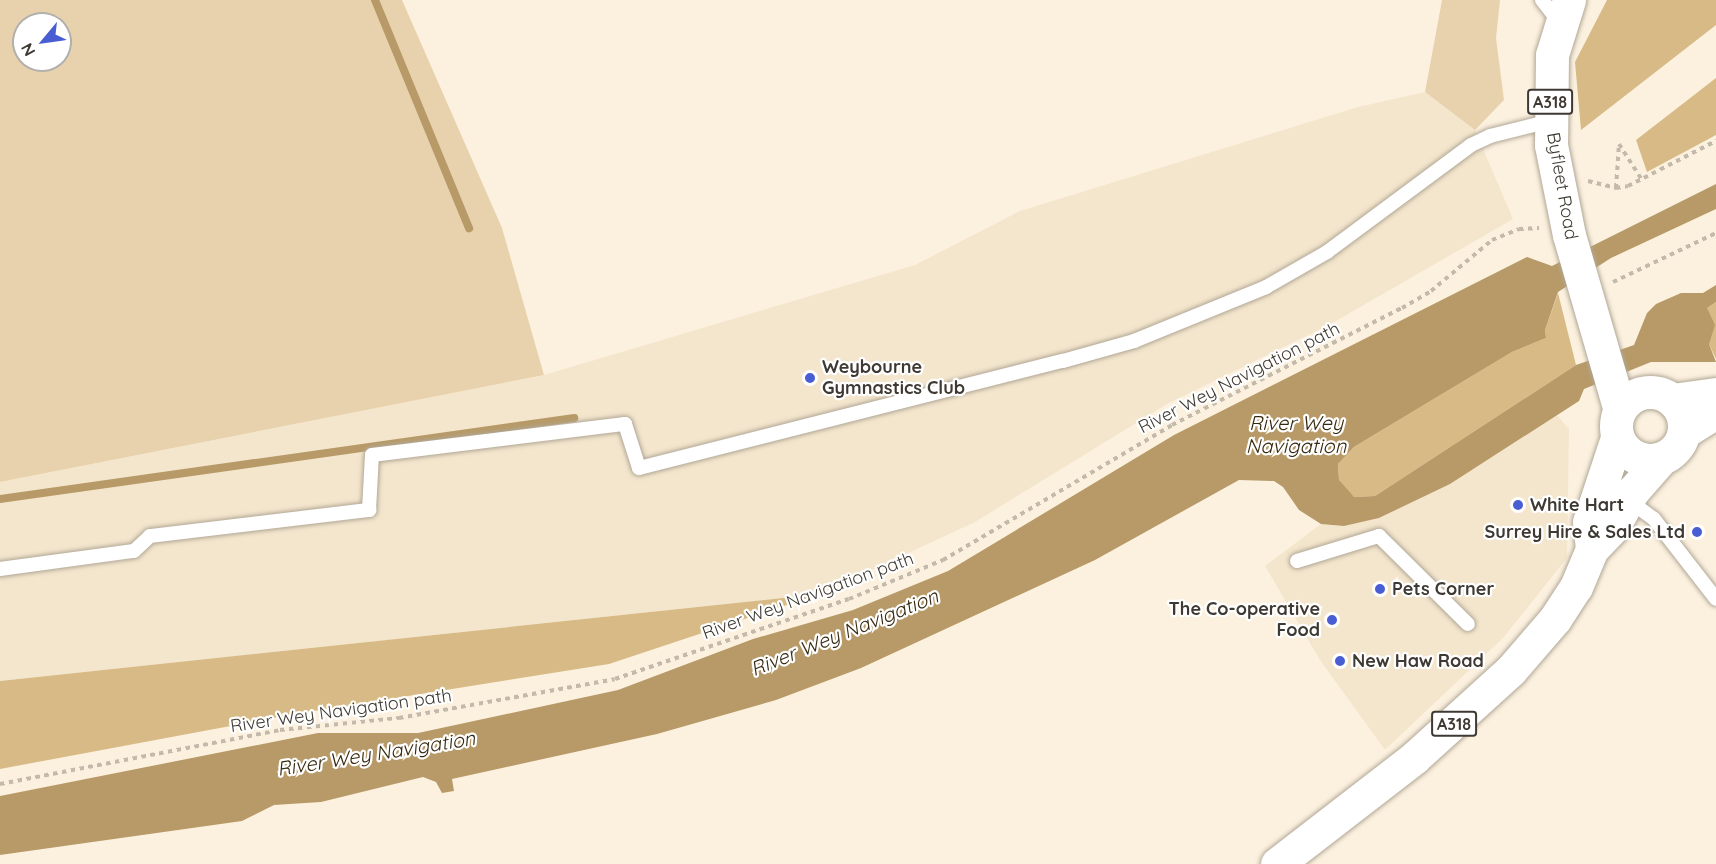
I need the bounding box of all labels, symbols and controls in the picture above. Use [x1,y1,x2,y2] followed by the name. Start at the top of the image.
[12,12,72,72] north arrow
[16,40,40,60] text: N
[1526,89,1574,115] road number: A318
[1542,131,1582,241] street label: Byfleet Road
[1135,318,1343,438] street label: River Wey Navigation path
[822,357,965,400] place label: Weybourne Gymnastics Club
[803,371,817,385] marker: Weybourne Gymnastics Club
[1246,411,1346,458] water label: River Wey Navigation
[1530,494,1624,516] place label: White Hart
[1511,498,1525,512] marker: White Hart
[1485,521,1685,543] place label: Surrey Hire & Sales Ltd
[1690,525,1704,539] marker: Surrey Hire & Sales Ltd
[699,548,917,644] street label: River Wey Navigation path
[1392,578,1494,600] place label: Pets Corner
[1373,582,1387,596] marker: Pets Corner
[747,583,941,681] water label: River Wey Navigation
[1169,599,1320,642] place label: The Co-operative Food
[1325,613,1339,627] marker: The Co-operative Food
[1352,650,1484,672] place label: New Haw Road
[1333,654,1347,668] marker: New Haw Road
[229,685,453,737] street label: River Wey Navigation path
[1430,711,1478,737] road number: A318
[275,725,477,781] water label: River Wey Navigation

